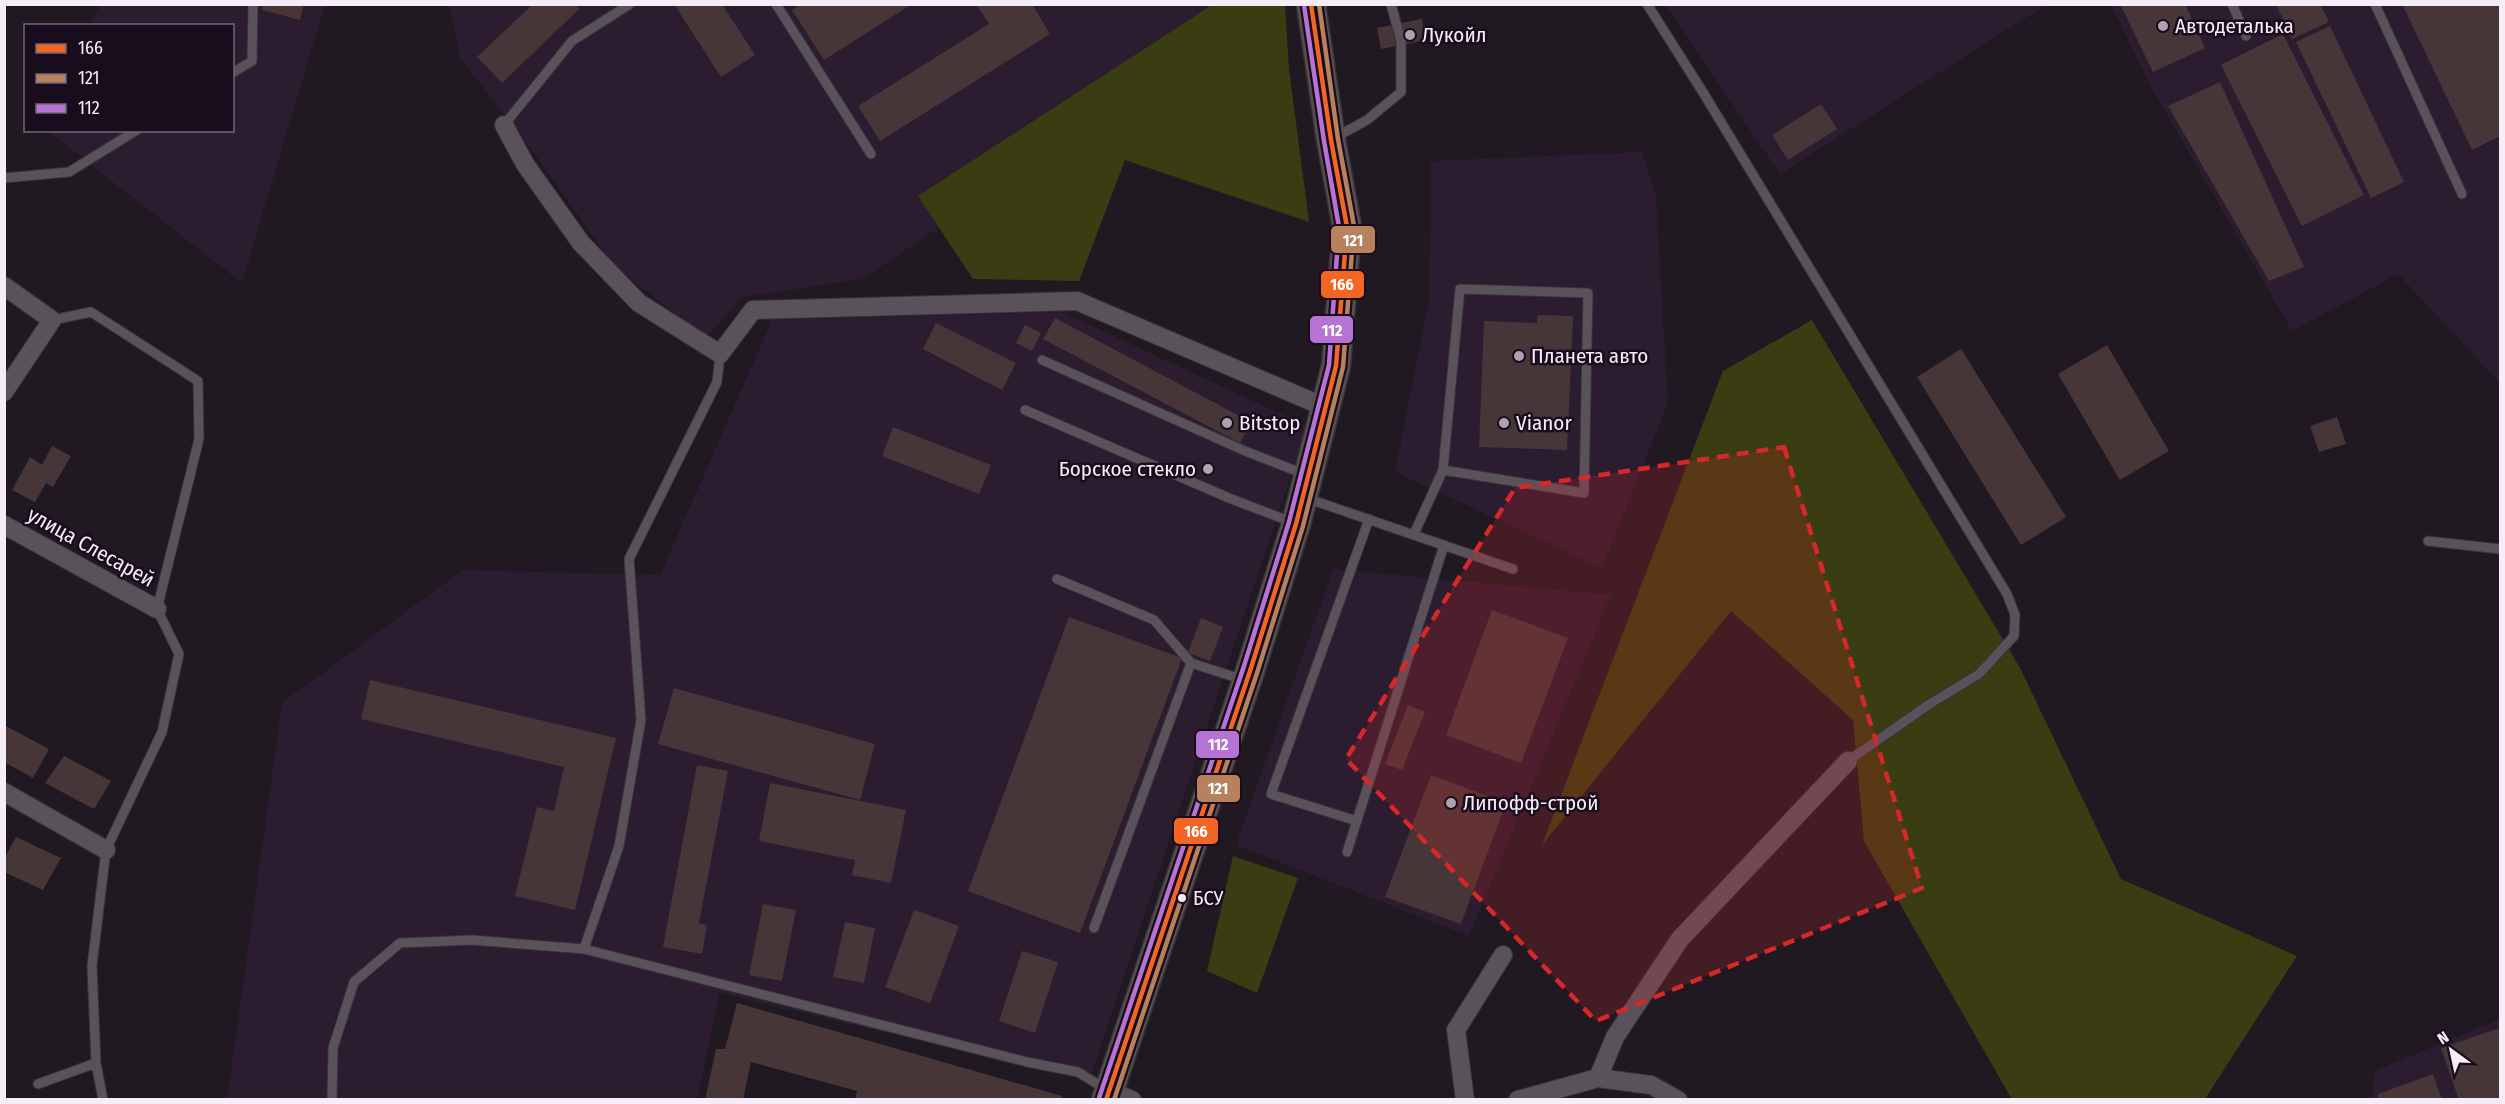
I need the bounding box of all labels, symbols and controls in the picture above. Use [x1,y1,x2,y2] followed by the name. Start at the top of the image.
[2175,13,2294,39] place label: Автодеталька
[2156,19,2170,33] marker: Автодеталька
[1422,22,1487,48] place label: Лукойл
[24,24,234,132] legend
[1403,28,1417,42] marker: Лукойл
[78,37,103,59] text: 166
[78,67,100,89] text: 121
[78,97,100,119] text: 112
[1330,225,1376,254] line badge: 121
[1343,231,1363,250] text: 121
[1320,270,1365,299] line badge: 166
[1330,275,1354,294] text: 166
[1309,315,1354,344] line badge: 112
[1322,321,1343,340] text: 112
[1531,343,1648,369] place label: Планета авто
[1512,349,1526,363] marker: Планета авто
[1239,410,1300,436] place label: Bitstop
[1516,410,1572,436] place label: Vianor
[1220,416,1234,430] marker: Bitstop
[1497,416,1511,430] marker: Vianor
[1059,456,1196,482] place label: Борское стекло
[1201,462,1215,476] marker: Борское стекло
[23,501,159,593] street label: улица Слесарей
[1195,730,1240,759] line badge: 112
[1208,735,1229,754] text: 112
[1196,774,1241,803] line badge: 121
[1208,779,1228,798] text: 121
[1463,790,1598,816] place label: Липофф-строй
[1444,796,1458,810] marker: Липофф-строй
[1173,817,1219,845] line badge: 166
[1184,822,1208,841] text: 166
[1193,886,1224,910] place label: БСУ
[1176,892,1188,904] marker: БСУ
[2421,1020,2481,1080] north arrow
[2434,1027,2452,1048] text: N

